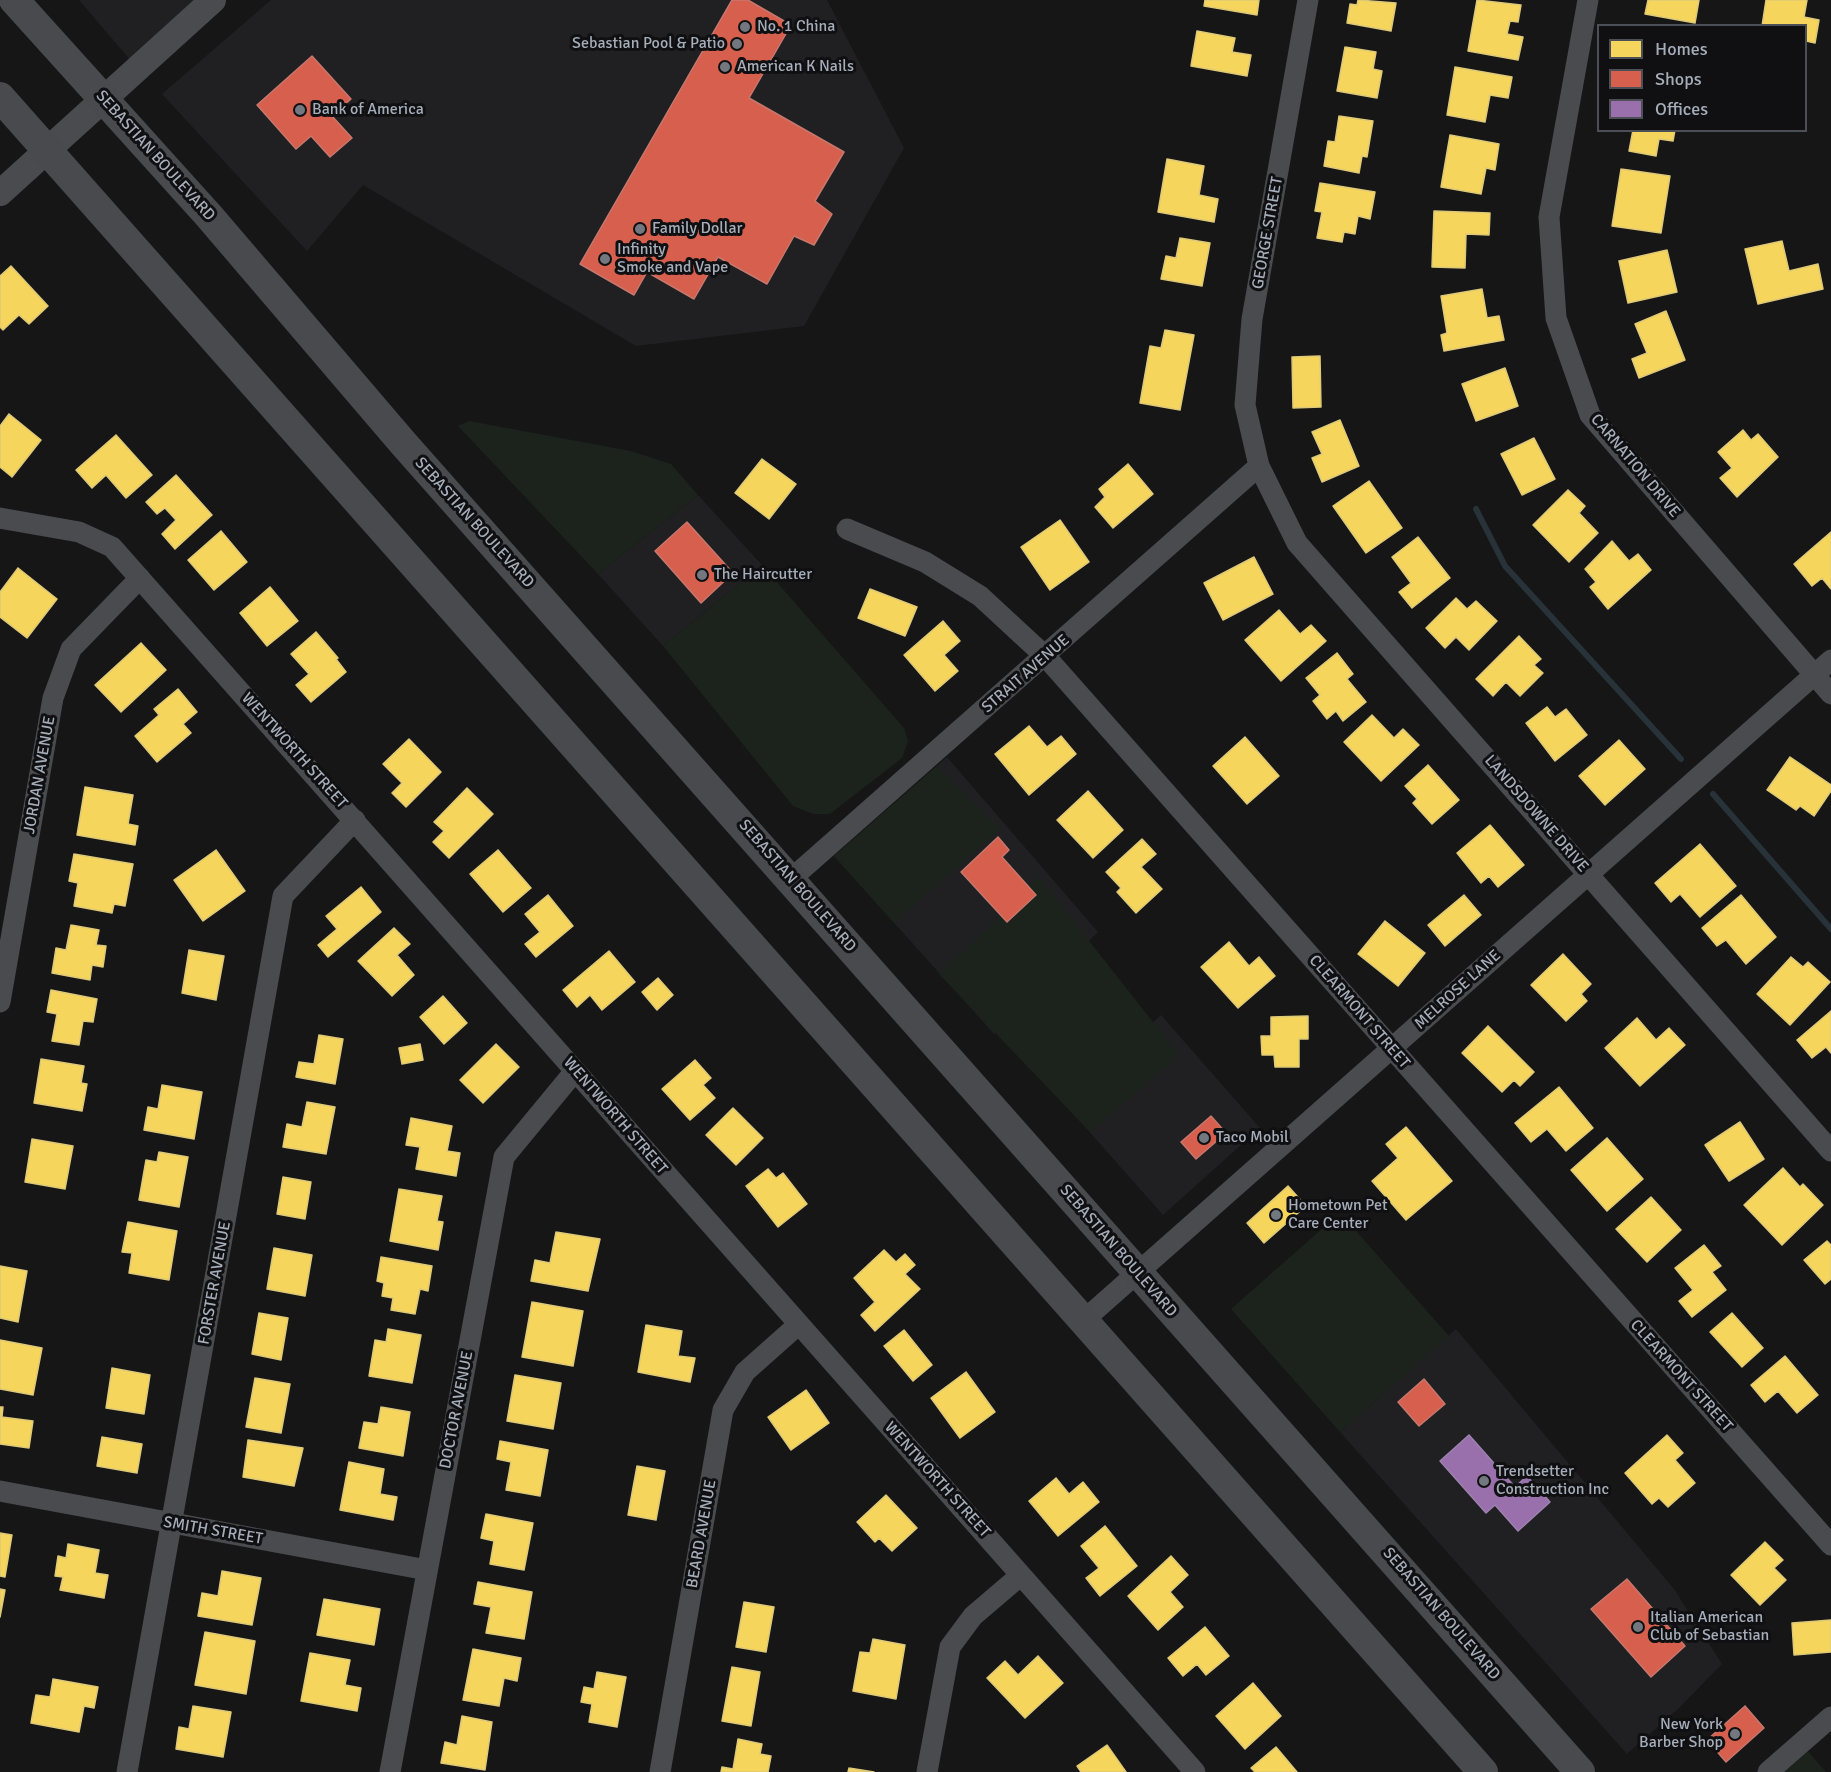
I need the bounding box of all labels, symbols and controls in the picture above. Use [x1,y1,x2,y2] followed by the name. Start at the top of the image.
[757,17,835,37] place label: No. 1 China
[738,20,752,34] marker: No. 1 China
[1597,24,1807,132] legend
[572,34,725,54] place label: Sebastian Pool & Patio
[730,37,744,51] marker: Sebastian Pool & Patio
[1655,38,1708,60] text: Homes
[737,57,854,77] place label: American K Nails
[718,60,732,74] marker: American K Nails
[1655,68,1702,90] text: Shops
[91,87,219,225] street label: SEBASTIAN BOULEVARD
[1655,98,1708,120] text: Offices
[312,100,424,120] place label: Bank of America
[293,103,307,117] marker: Bank of America
[1249,175,1287,291] street label: GEORGE STREET
[652,219,742,239] place label: Family Dollar
[633,222,647,236] marker: Family Dollar
[617,240,728,278] place label: Infinity Smoke and Vape
[598,252,612,266] marker: Infinity Smoke and Vape
[1586,410,1684,522] street label: CARNATION DRIVE
[410,454,538,592] street label: SEBASTIAN BOULEVARD
[714,565,812,585] place label: The Haircutter
[695,568,709,582] marker: The Haircutter
[978,631,1074,717] street label: STRAIT AVENUE
[237,689,351,813] street label: WENTWORTH STREET
[20,715,60,835] street label: JORDAN AVENUE
[1480,752,1592,876] street label: LANDSDOWNE DRIVE
[734,816,860,956] street label: SEBASTIAN BOULEVARD
[1411,946,1505,1034] street label: MELROSE LANE
[1305,951,1413,1073] street label: CLEARMONT STREET
[559,1054,671,1178] street label: WENTWORTH STREET
[1216,1128,1289,1148] place label: Taco Mobil
[1197,1131,1211,1145] marker: Taco Mobil
[1055,1181,1181,1321] street label: SEBASTIAN BOULEVARD
[1288,1196,1388,1234] place label: Hometown Pet Care Center
[1269,1208,1283,1222] marker: Hometown Pet Care Center
[195,1220,235,1346] street label: FORSTER AVENUE
[1626,1316,1736,1436] street label: CLEARMONT STREET
[436,1350,478,1470] street label: DOCTOR AVENUE
[880,1418,994,1542] street label: WENTWORTH STREET
[1496,1462,1609,1500] place label: Trendsetter Construction Inc
[1477,1474,1491,1488] marker: Trendsetter Construction Inc
[683,1478,721,1590] street label: BEARD AVENUE
[162,1513,264,1549] street label: SMITH STREET
[1378,1544,1504,1684] street label: SEBASTIAN BOULEVARD
[1650,1608,1769,1646] place label: Italian American Club of Sebastian
[1631,1620,1645,1634] marker: Italian American Club of Sebastian
[1639,1715,1723,1753] place label: New York Barber Shop
[1728,1727,1742,1741] marker: New York Barber Shop

